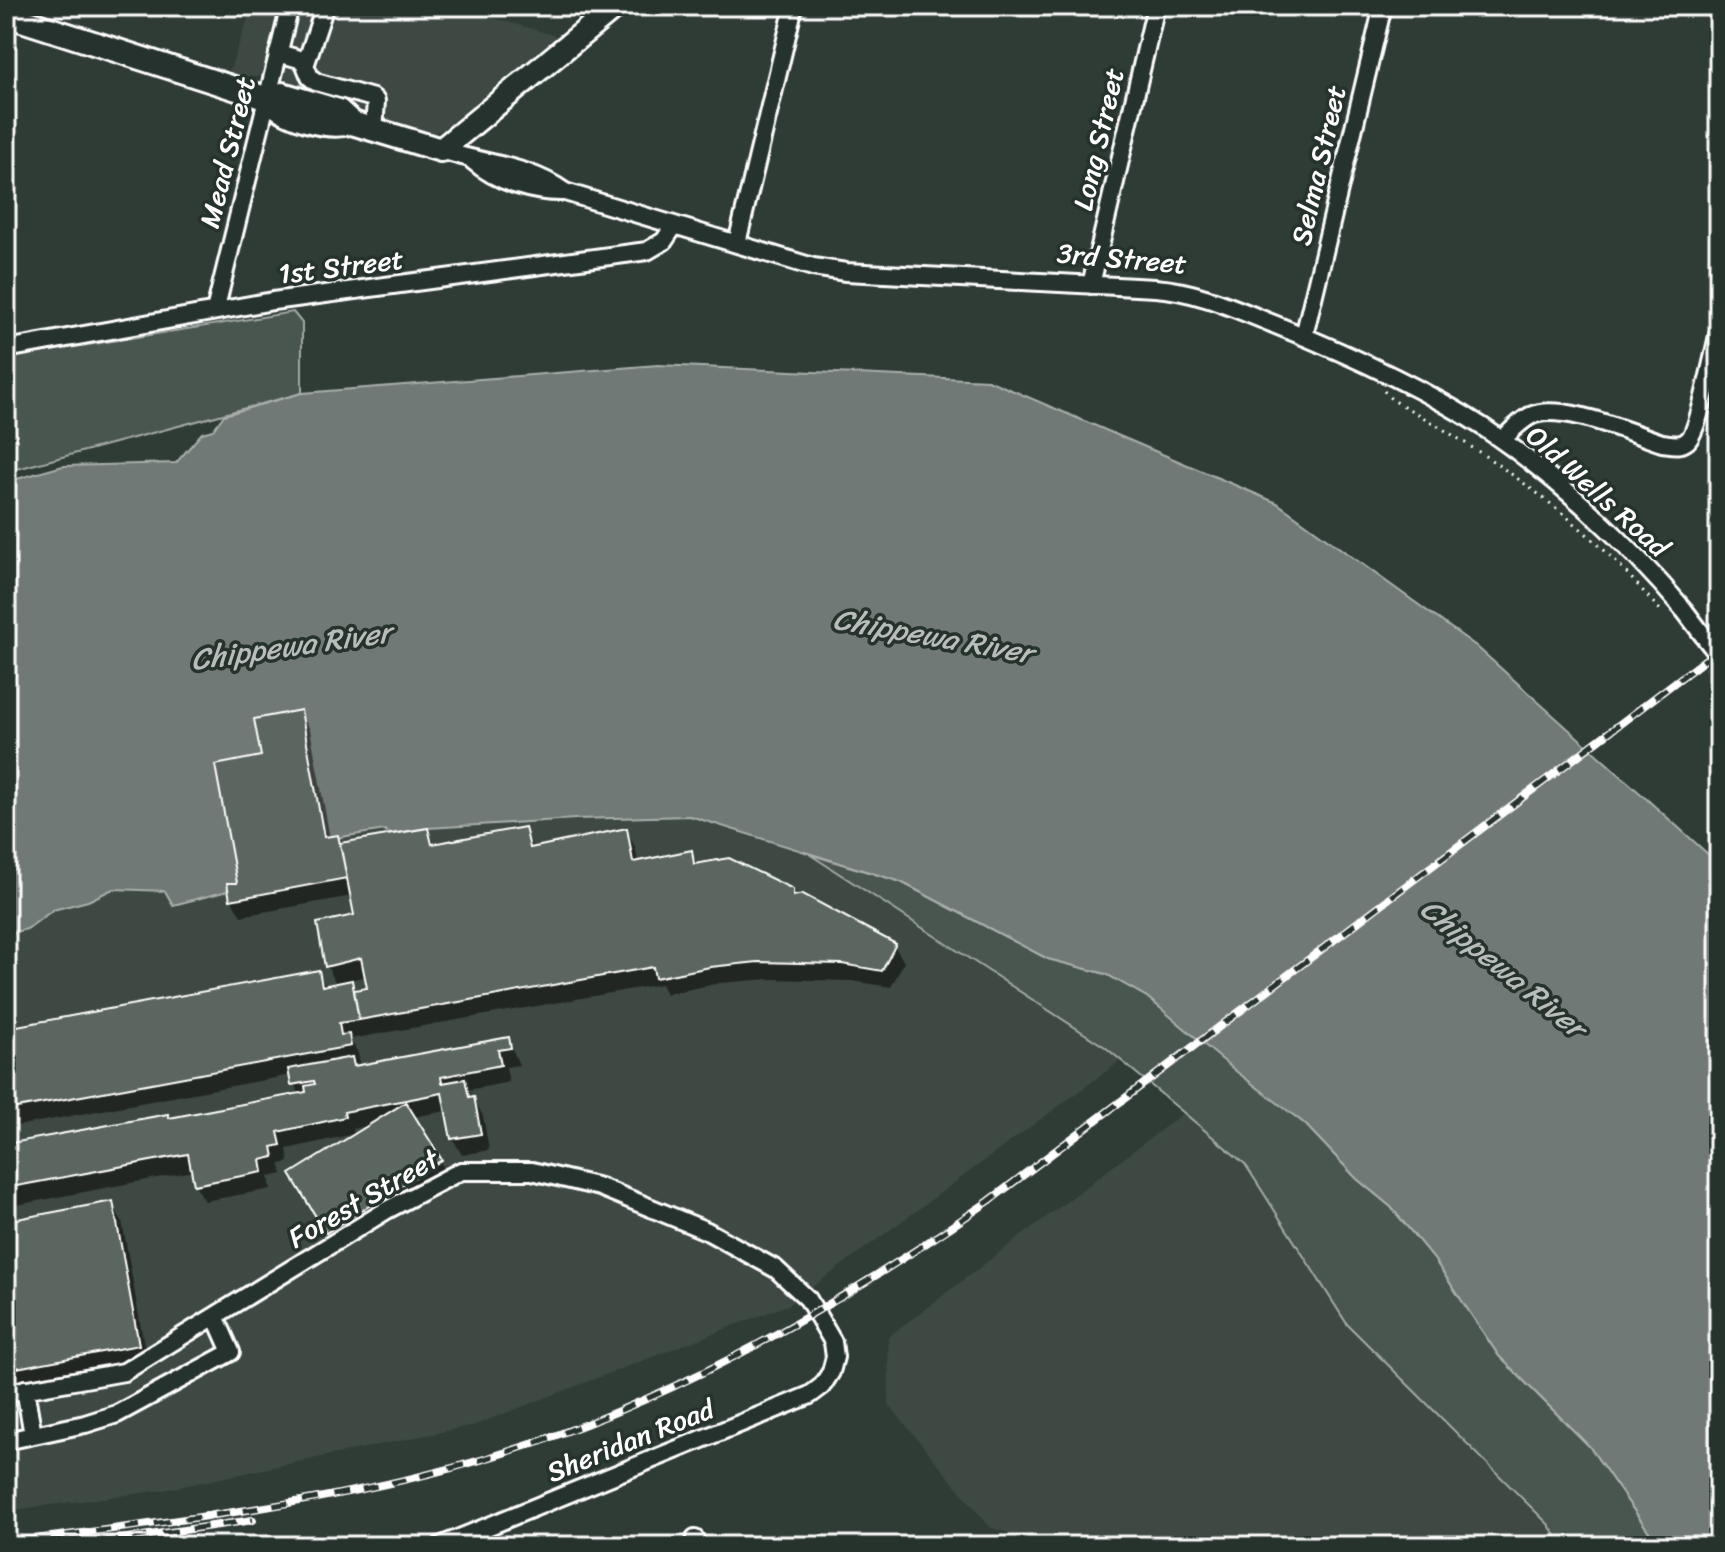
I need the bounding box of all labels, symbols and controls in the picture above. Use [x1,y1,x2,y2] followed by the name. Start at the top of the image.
[1058,63,1139,215] street label: Long Street
[185,71,270,233] street label: Mead Street
[1276,80,1361,250] street label: Selma Street
[1055,228,1189,289] street label: 3rd Street
[276,235,406,298] street label: 1st Street
[1514,413,1683,571] street label: Old Wells Road
[829,592,1042,681] water label: Chippewa River
[187,605,399,687] water label: Chippewa River
[1408,884,1602,1055] water label: Chippewa River
[278,1134,450,1262] street label: Forest Street
[539,1384,724,1496] street label: Sheridan Road

